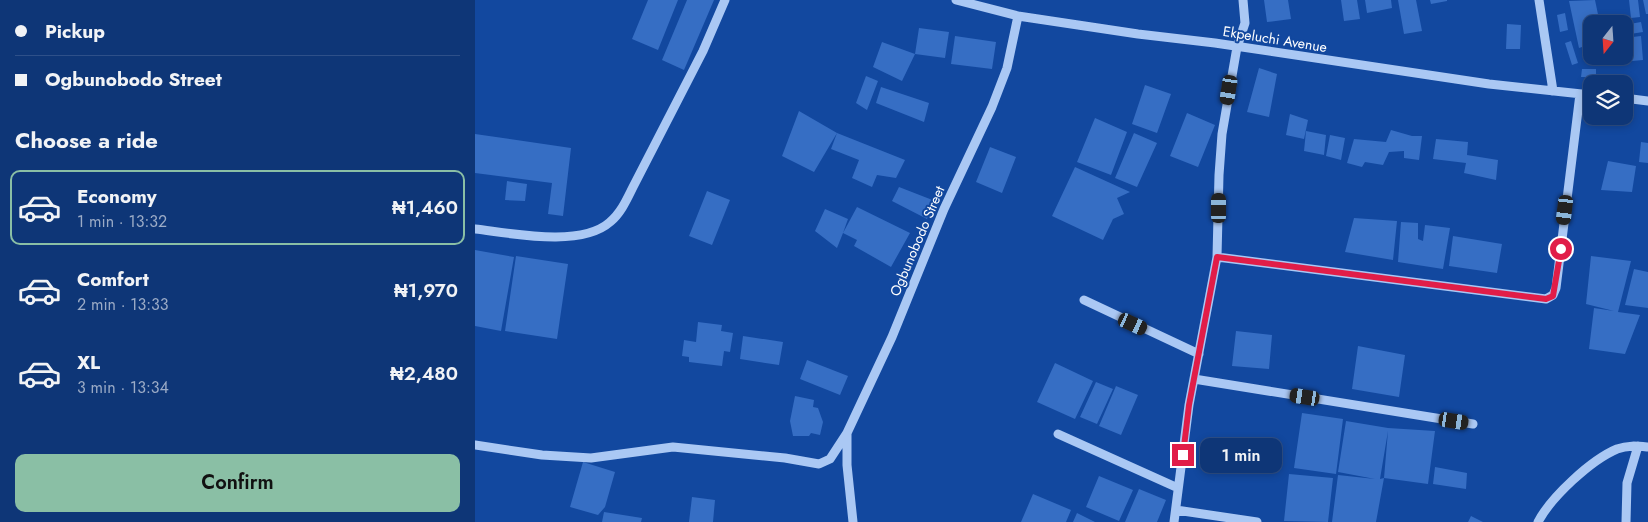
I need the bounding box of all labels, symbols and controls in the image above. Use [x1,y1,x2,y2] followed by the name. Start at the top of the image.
[1583,15,1633,65] north arrow
[1583,15,1633,125] map controls
[45,18,105,45] text: Pickup
[1222,21,1328,57] street label: Ekpeluchi Avenue
[45,66,222,93] text: Ogbunobodo Street
[1219,74,1238,106] car
[1583,75,1633,125] button: layers
[15,124,158,156] text: Choose a ride
[885,182,950,299] street label: Ogbunobodo Street
[77,183,157,210] text: Economy
[17,185,62,230] icon: car
[1211,193,1226,223] car
[392,194,458,221] text: ₦1,460
[1555,194,1574,226] car
[77,210,167,233] text: 1 min · 13:32
[1550,238,1572,260] route start
[77,266,149,293] text: Comfort
[17,268,62,313] icon: car
[394,277,458,304] text: ₦1,970
[77,293,169,316] text: 2 min · 13:33
[1116,311,1149,337] car
[77,349,100,376] text: XL
[17,351,62,396] icon: car
[390,360,458,387] text: ₦2,480
[77,376,169,399] text: 3 min · 13:34
[1289,387,1320,407] car
[1438,411,1469,431] car
[1201,438,1283,472] callout: 1 min
[1172,444,1194,466] route end
[1222,444,1260,467] text: 1 min
[15,454,460,512] button: Confirm

